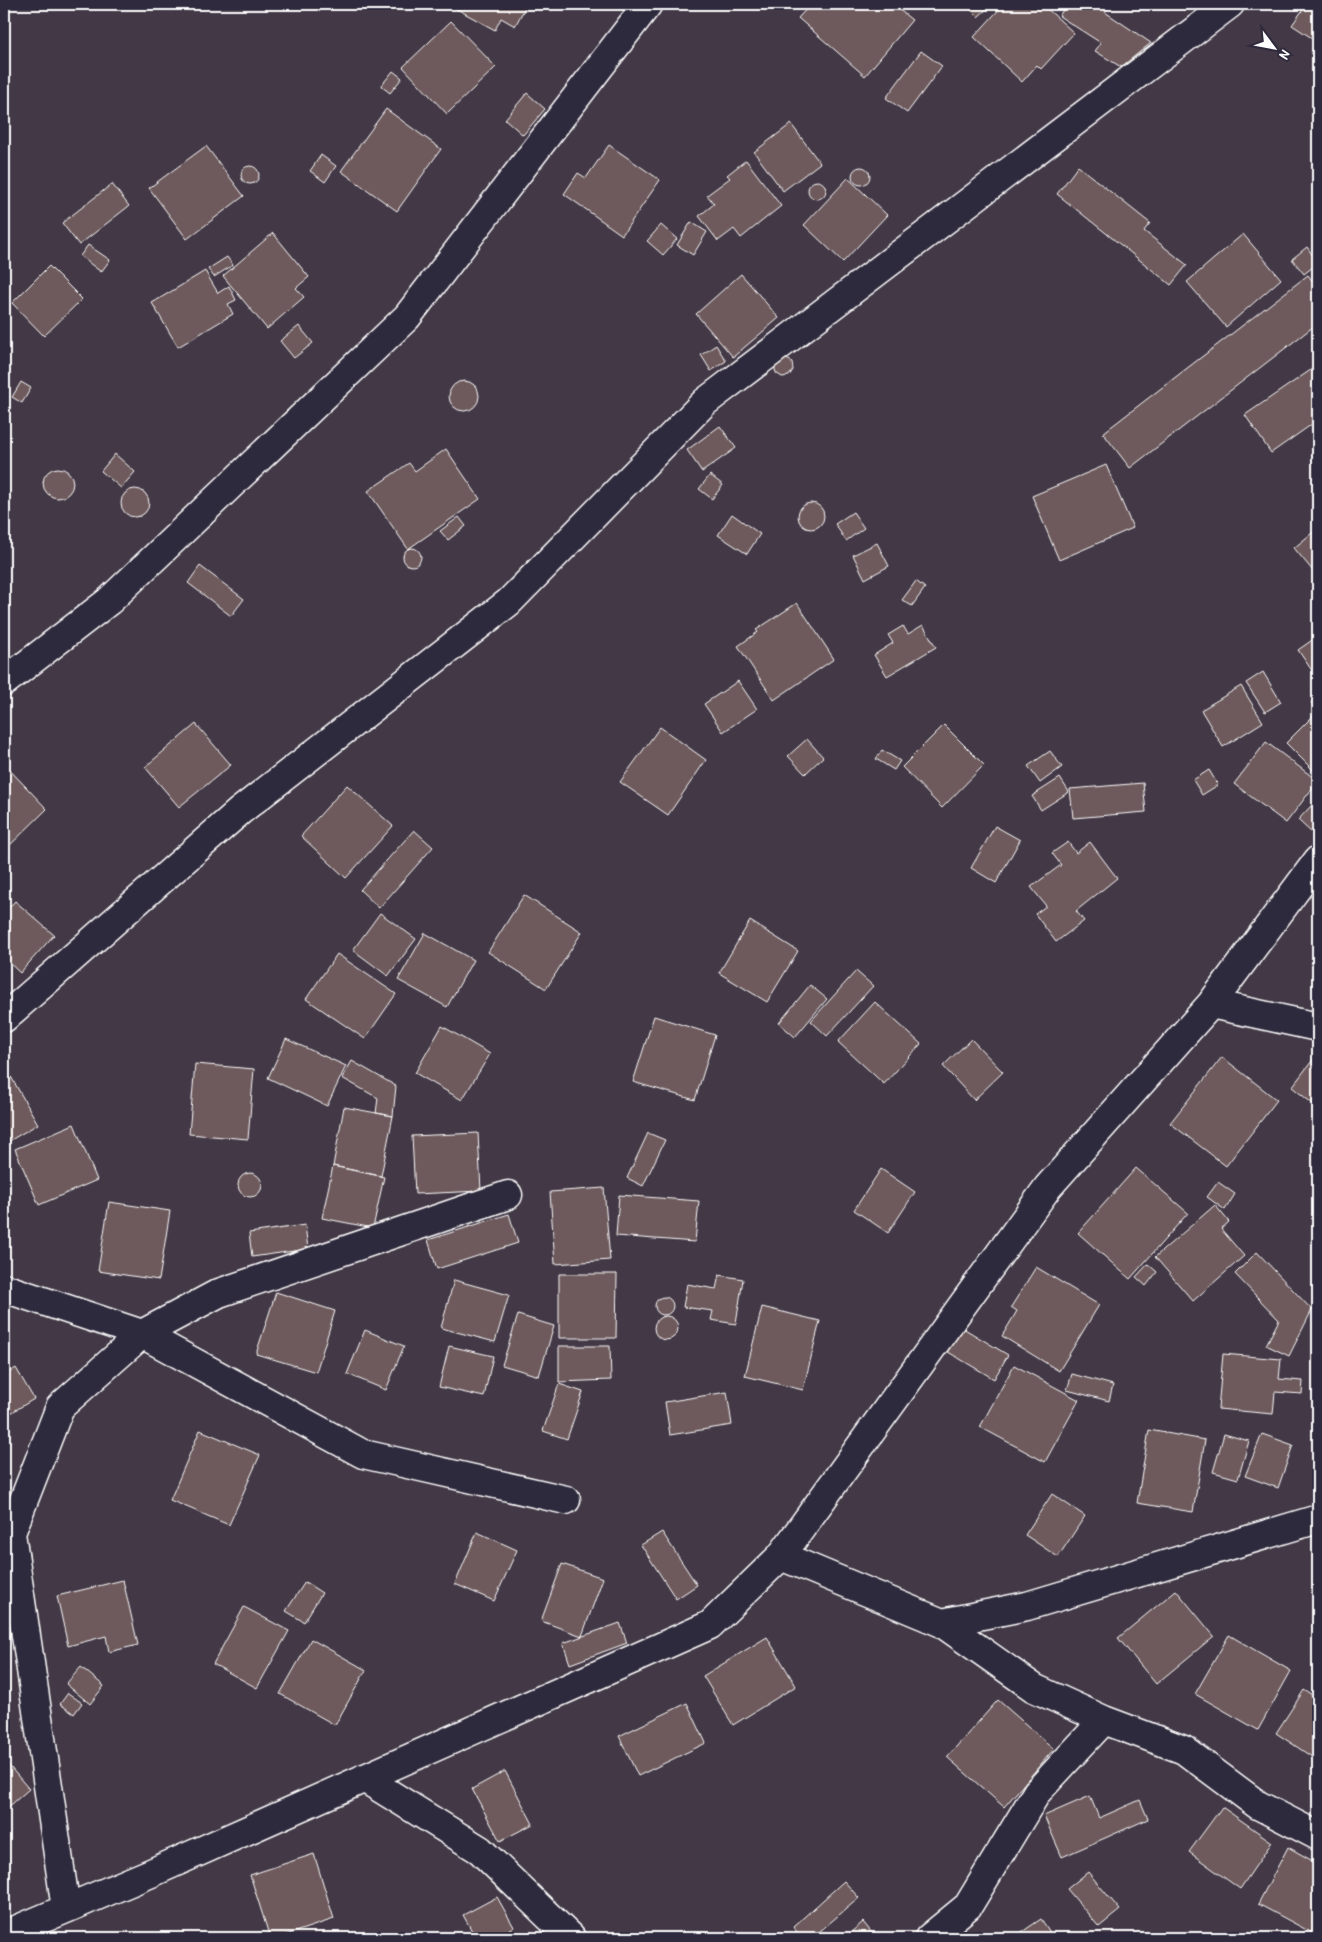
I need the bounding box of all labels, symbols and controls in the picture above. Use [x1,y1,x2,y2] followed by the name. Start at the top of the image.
[1250,22,1300,72] north arrow
[1275,47,1295,64] text: N

